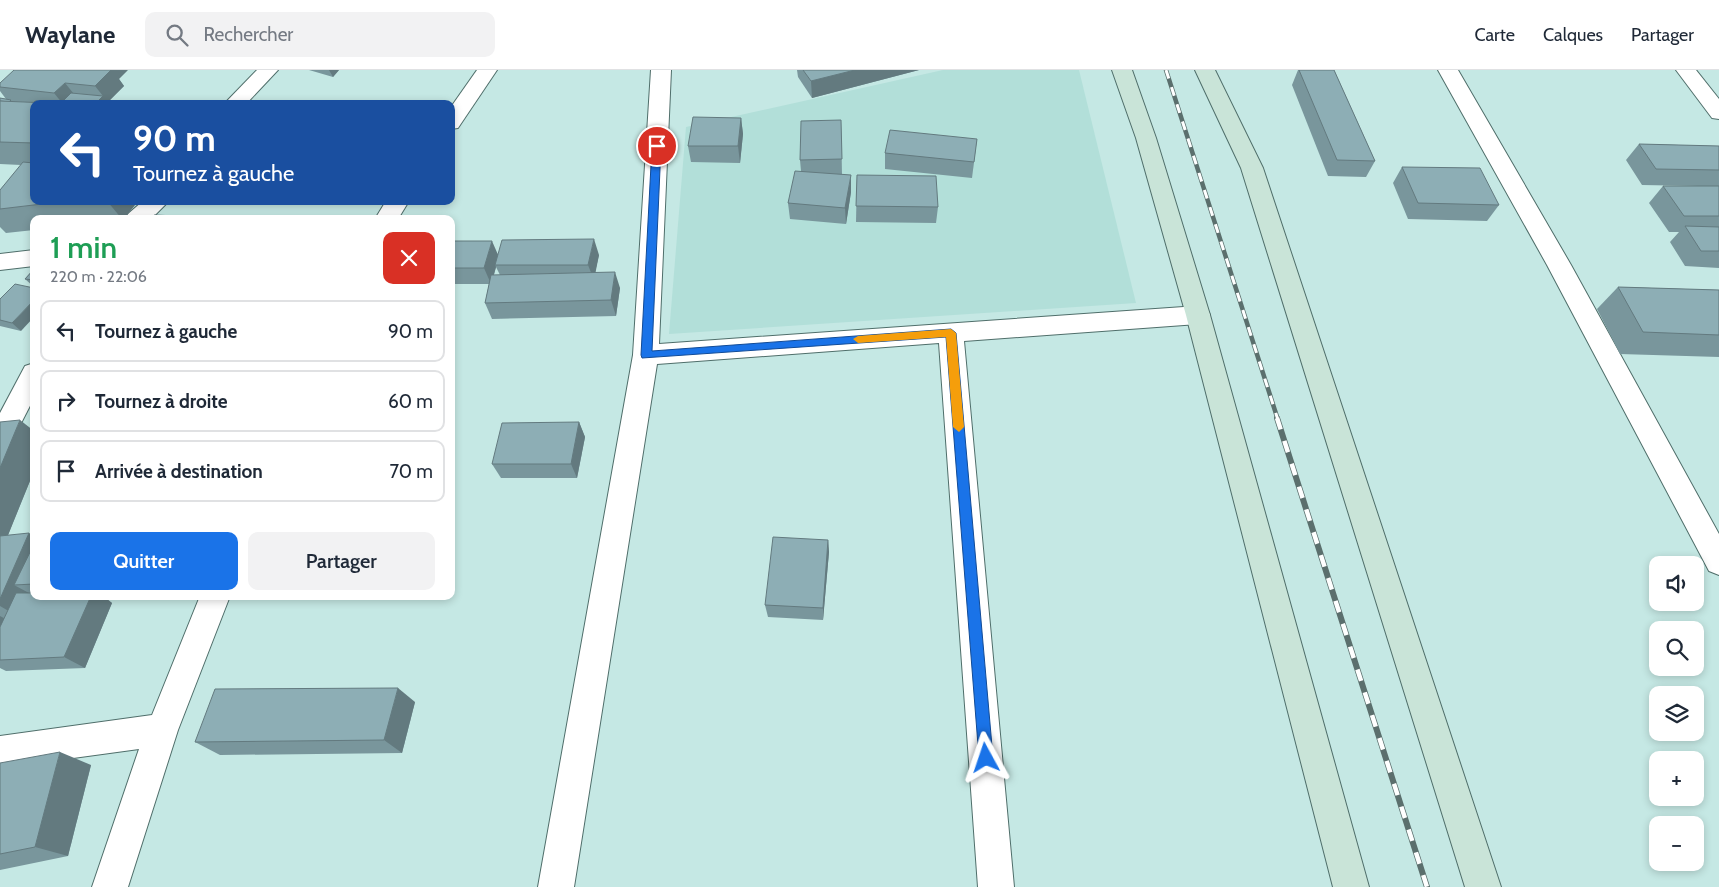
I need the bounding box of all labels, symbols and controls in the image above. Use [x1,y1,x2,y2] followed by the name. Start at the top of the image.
[145,12,495,57] search box
[25,20,115,49] text: Waylane
[163,21,191,49] icon: search
[203,23,293,46] text: Rechercher
[1474,24,1515,46] text: Carte
[1543,24,1603,46] text: Calques
[1631,24,1694,46] text: Partager
[133,117,216,160] text: 90 m
[50,120,115,185] icon: left
[636,125,678,167] pin
[643,132,671,160] icon: arrive
[133,160,294,187] text: Tournez à gauche
[50,229,117,266] text: 1 min
[383,232,435,284] button: close
[50,267,147,286] text: 220 m · 22:06
[52,317,80,345] icon: left
[95,320,237,343] text: Tournez à gauche
[388,320,433,343] text: 90 m
[52,387,80,415] icon: right
[95,390,228,413] text: Tournez à droite
[388,390,433,413] text: 60 m
[52,457,80,485] icon: arrive
[95,460,263,483] text: Arrivée à destination
[389,460,433,483] text: 70 m
[50,532,238,590] button: Quitter
[248,532,435,590] button: Partager
[1649,556,1704,871] map controls
[1649,556,1704,611] button: sound
[1649,621,1704,676] button: search
[1649,686,1704,741] button: layers
[959,731,1011,783] position arrow
[1649,751,1704,806] button: +
[1649,816,1704,871] button: −

